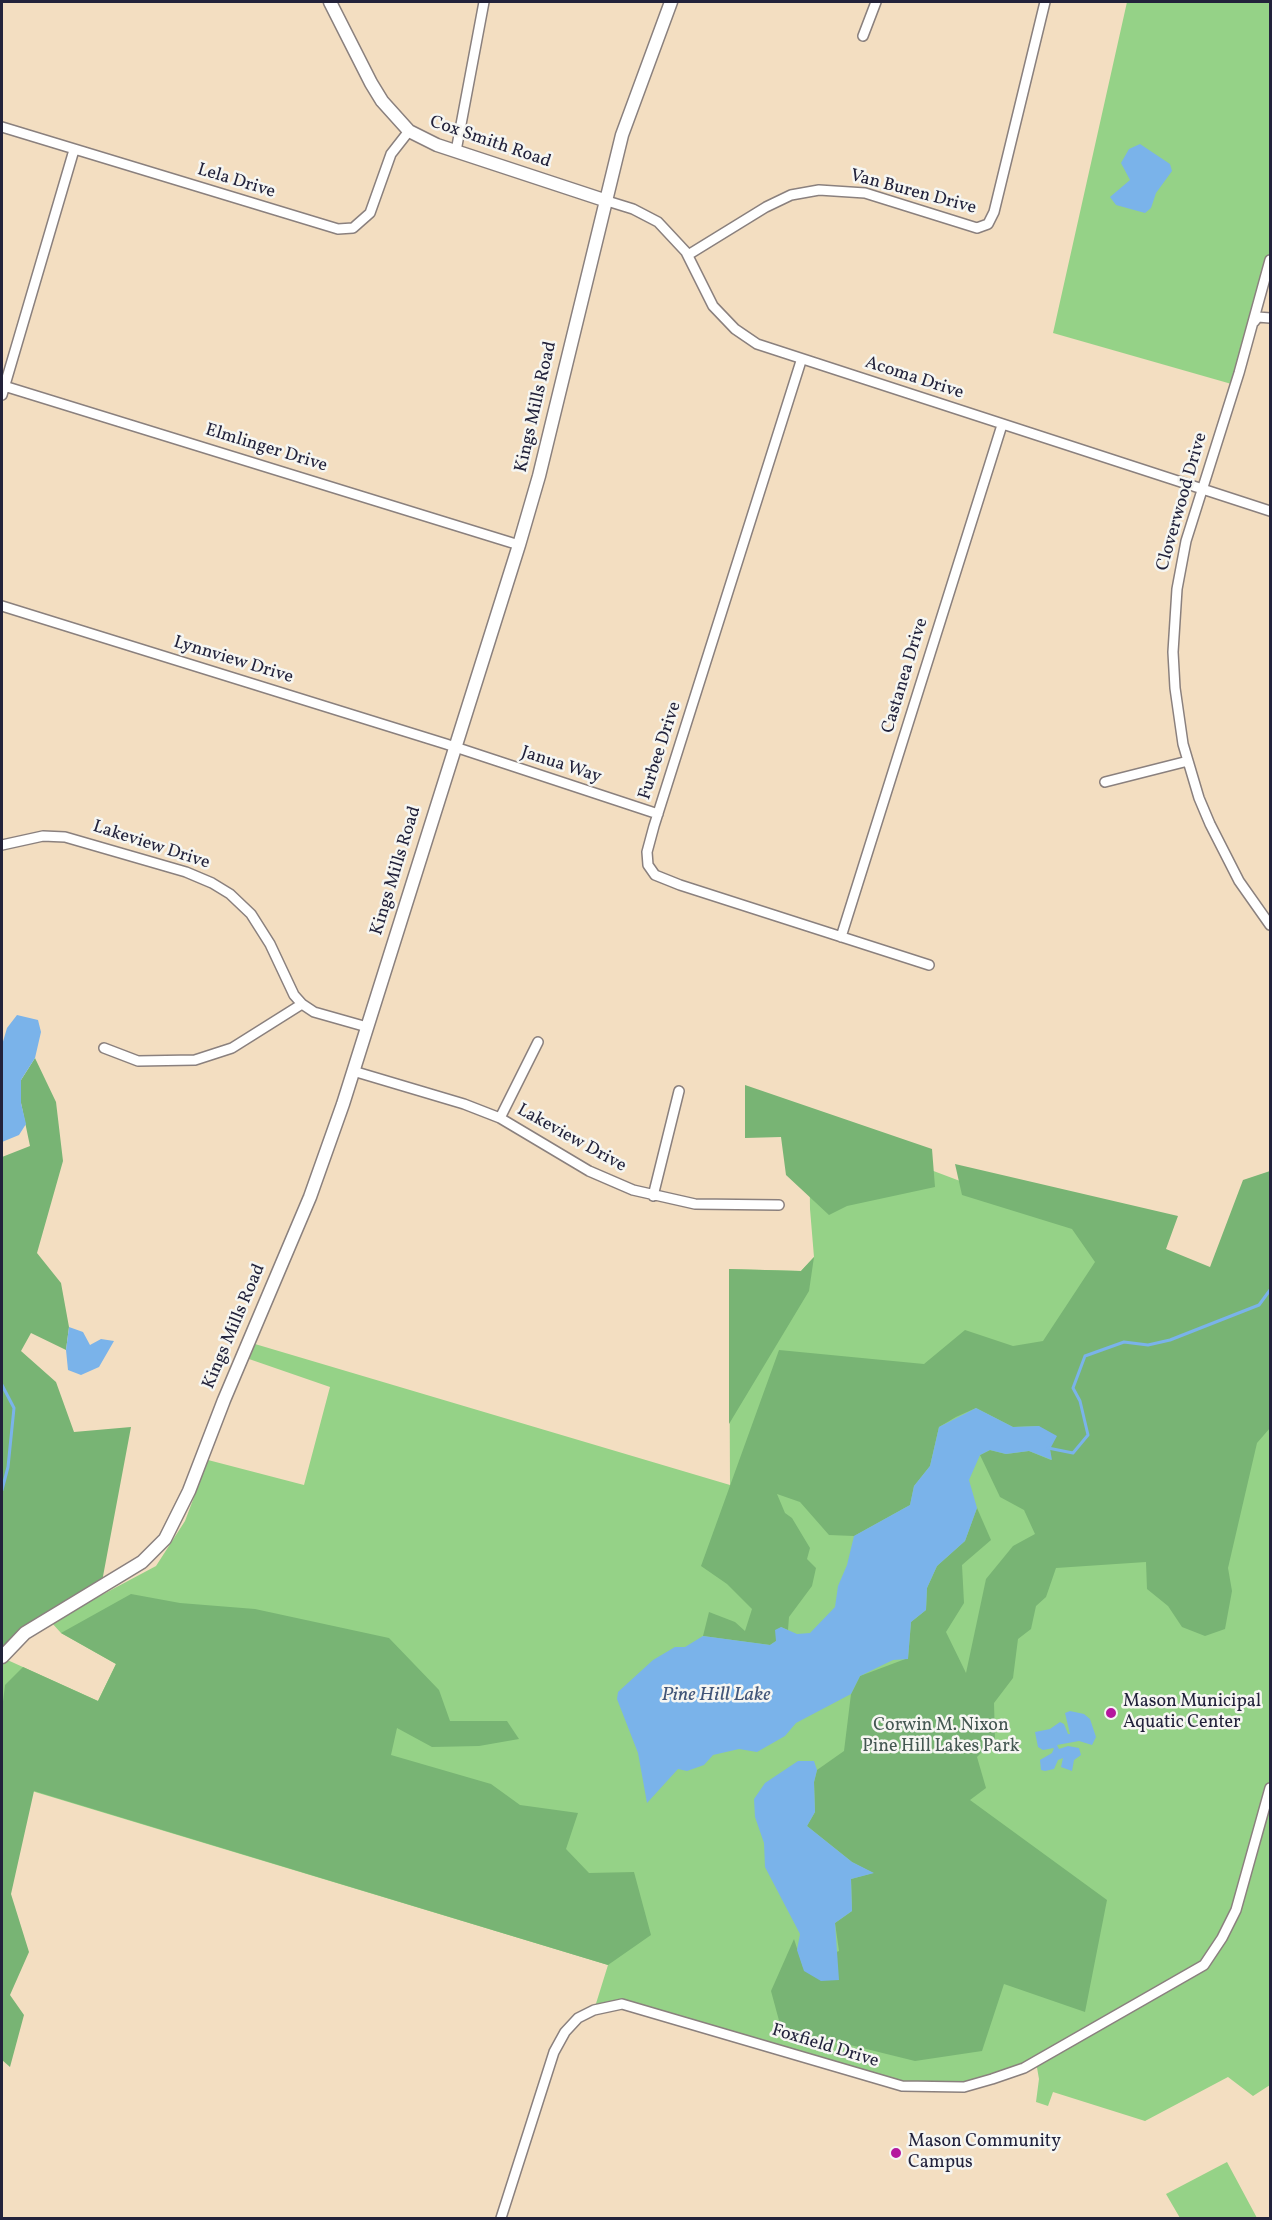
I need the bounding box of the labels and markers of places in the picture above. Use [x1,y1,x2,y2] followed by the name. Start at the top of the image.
[1123,1692,1261,1734] place label: Mason Municipal Aquatic Center
[1104,1706,1118,1720] marker: Mason Municipal Aquatic Center
[908,2132,1061,2174] place label: Mason Community Campus
[889,2146,903,2160] marker: Mason Community Campus

